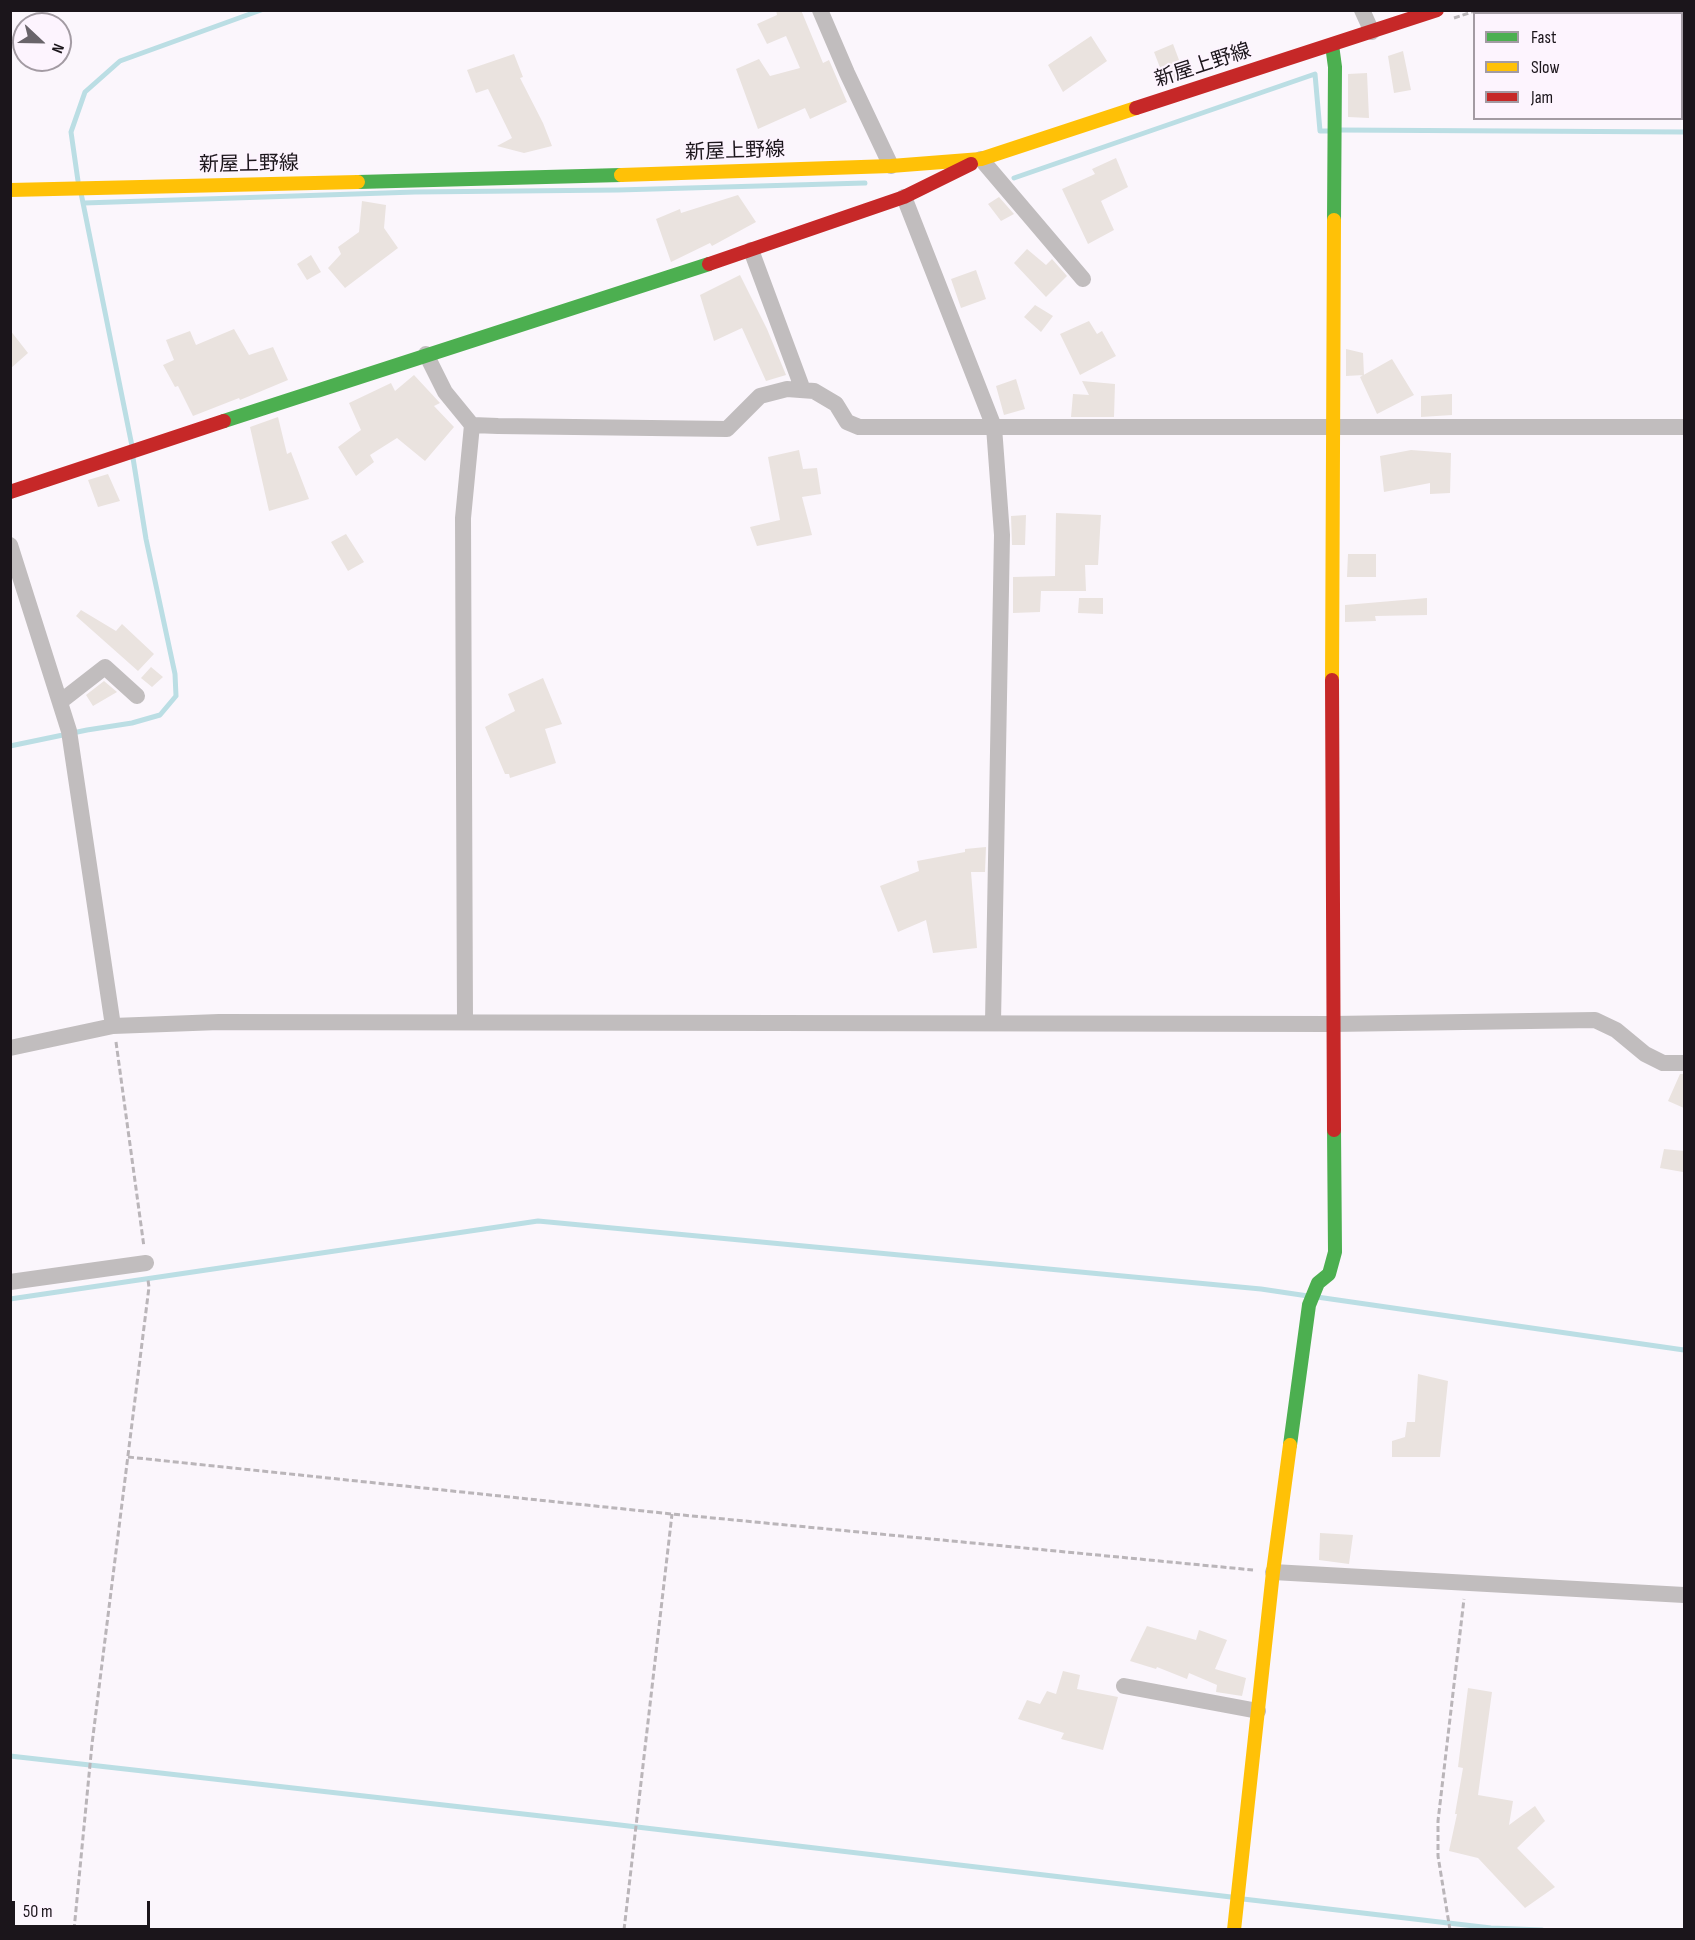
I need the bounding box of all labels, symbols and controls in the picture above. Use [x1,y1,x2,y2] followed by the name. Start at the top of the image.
[12,12,72,72] north arrow
[1473,12,1683,120] legend
[1531,27,1556,48] text: Fast
[1152,39,1254,93] street label: 新屋上野線
[47,41,68,56] text: N
[1531,57,1560,78] text: Slow
[1531,87,1553,108] text: Jam
[685,138,785,166] street label: 新屋上野線
[199,152,299,178] street label: 新屋上野線
[15,1889,153,1927] scale bar
[23,1901,53,1922] text: 50 m

